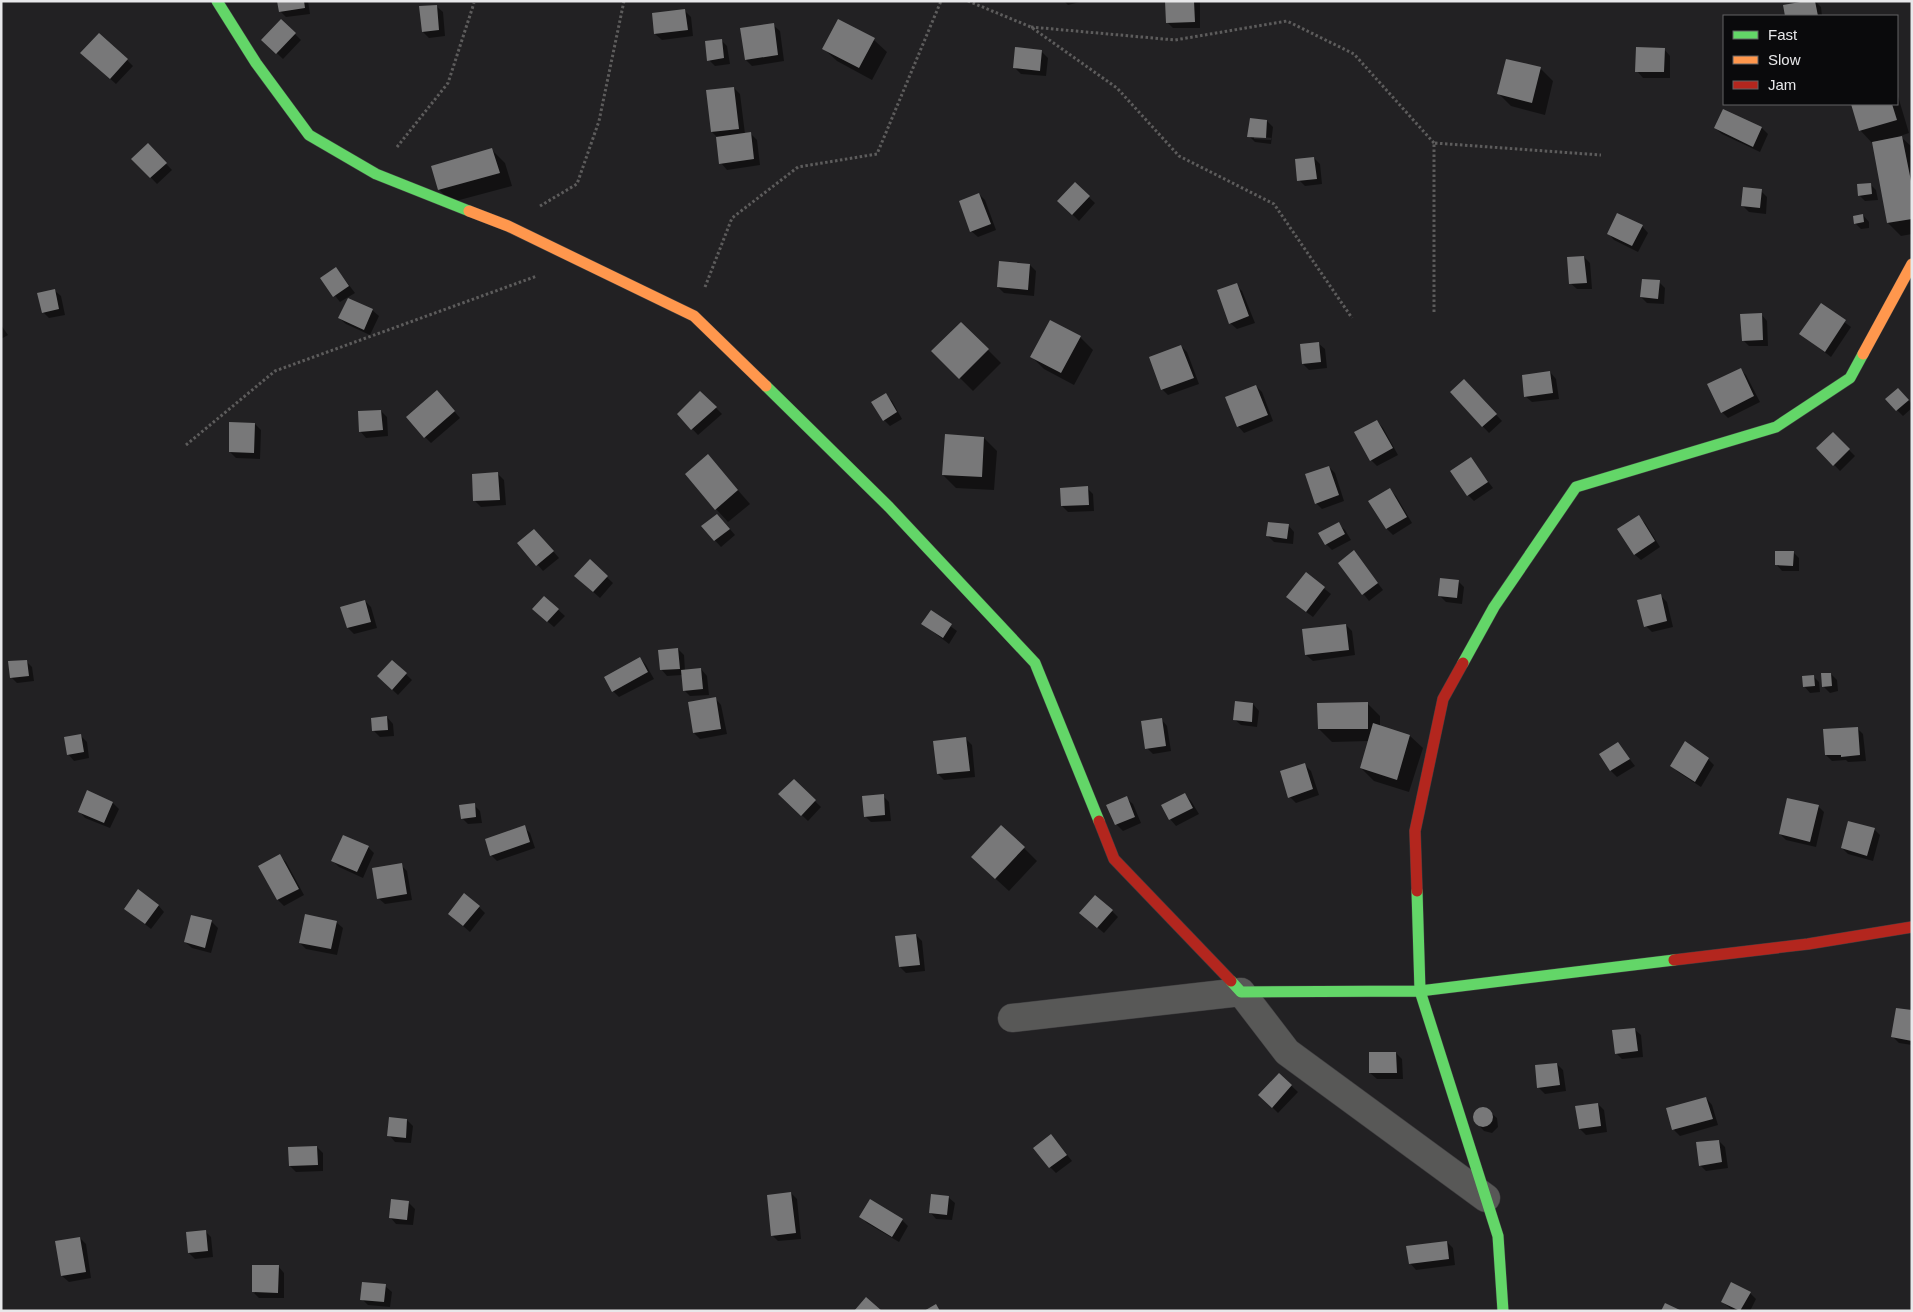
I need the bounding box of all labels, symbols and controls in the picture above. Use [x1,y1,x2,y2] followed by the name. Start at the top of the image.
[1723,15,1898,105] legend
[1768,26,1798,43] text: Fast
[1768,51,1801,68] text: Slow
[1768,76,1796,93] text: Jam

